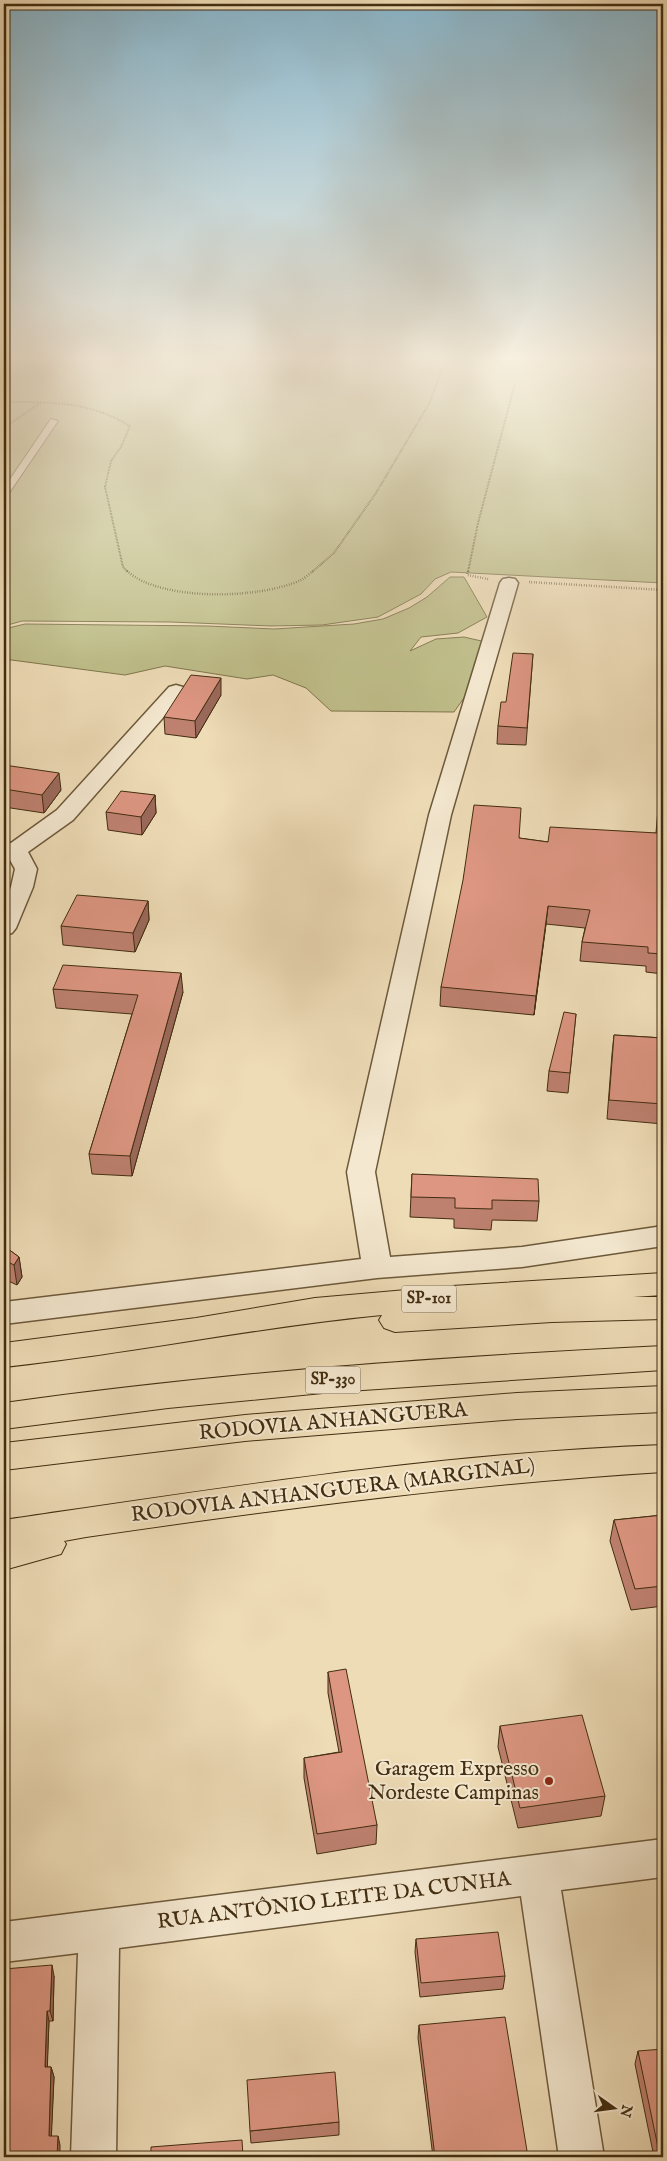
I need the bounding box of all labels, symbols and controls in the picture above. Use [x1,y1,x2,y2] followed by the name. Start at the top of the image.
[402,1286,456,1312] road number: SP-101
[306,1366,360,1394] road number: SP-330
[197,1397,469,1447] street label: RODOVIA ANHANGUERA
[129,1453,537,1529] street label: RODOVIA ANHANGUERA (MARGINAL)
[368,1756,539,1807] place label: Garagem Expresso Nordeste Campinas
[543,1775,555,1787] marker: Garagem Expresso Nordeste Campinas
[156,1865,513,1936] street label: RUA ANTÔNIO LEITE DA CUNHA
[590,2084,640,2134] north arrow
[615,2102,636,2119] text: N

